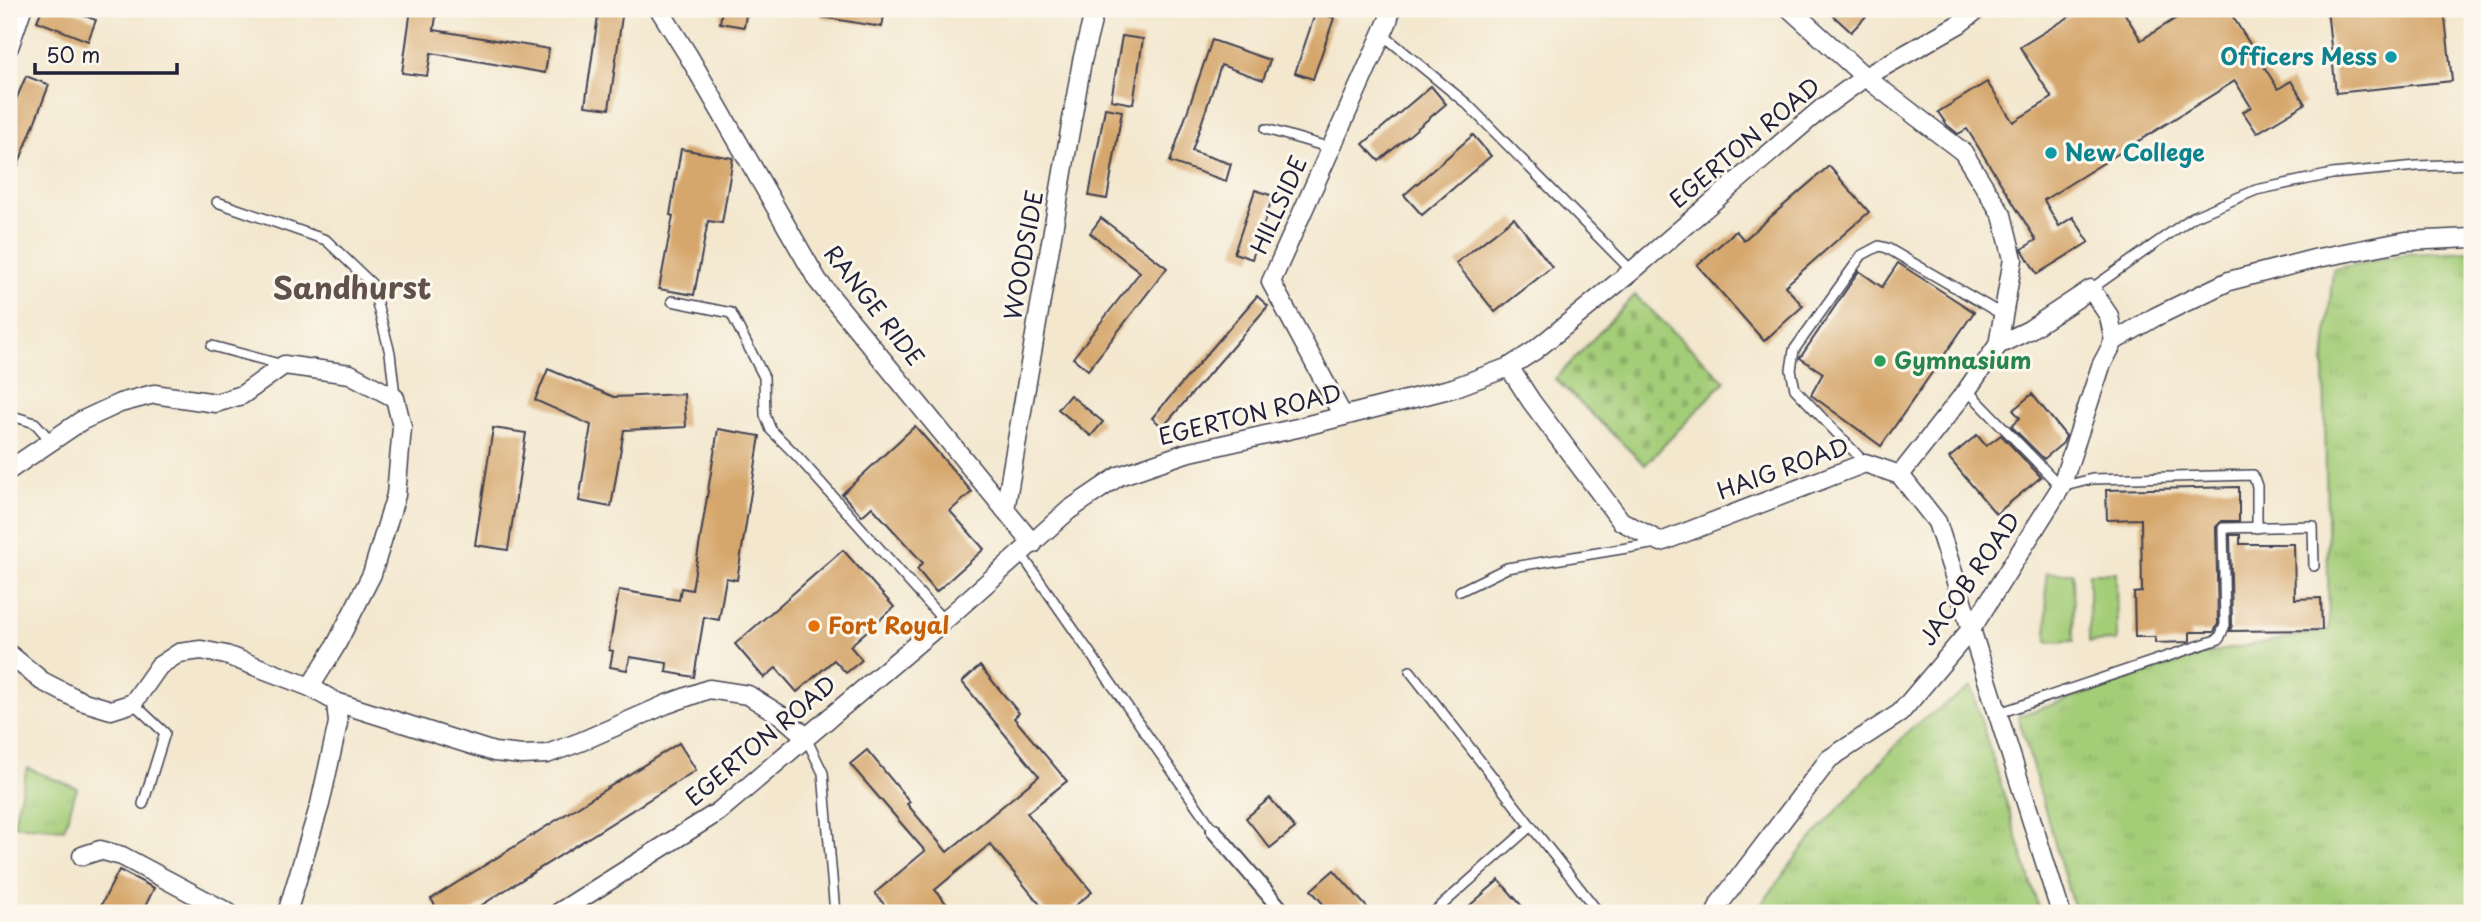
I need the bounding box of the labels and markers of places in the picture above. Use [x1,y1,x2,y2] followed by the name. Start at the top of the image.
[2220,38,2377,73] place label: Officers Mess
[2383,49,2399,65] marker: Officers Mess
[2065,134,2205,169] place label: New College
[2043,145,2059,161] marker: New College
[1894,342,2031,377] place label: Gymnasium
[1872,353,1888,369] marker: Gymnasium
[828,607,949,642] place label: Fort Royal
[806,618,822,634] marker: Fort Royal

